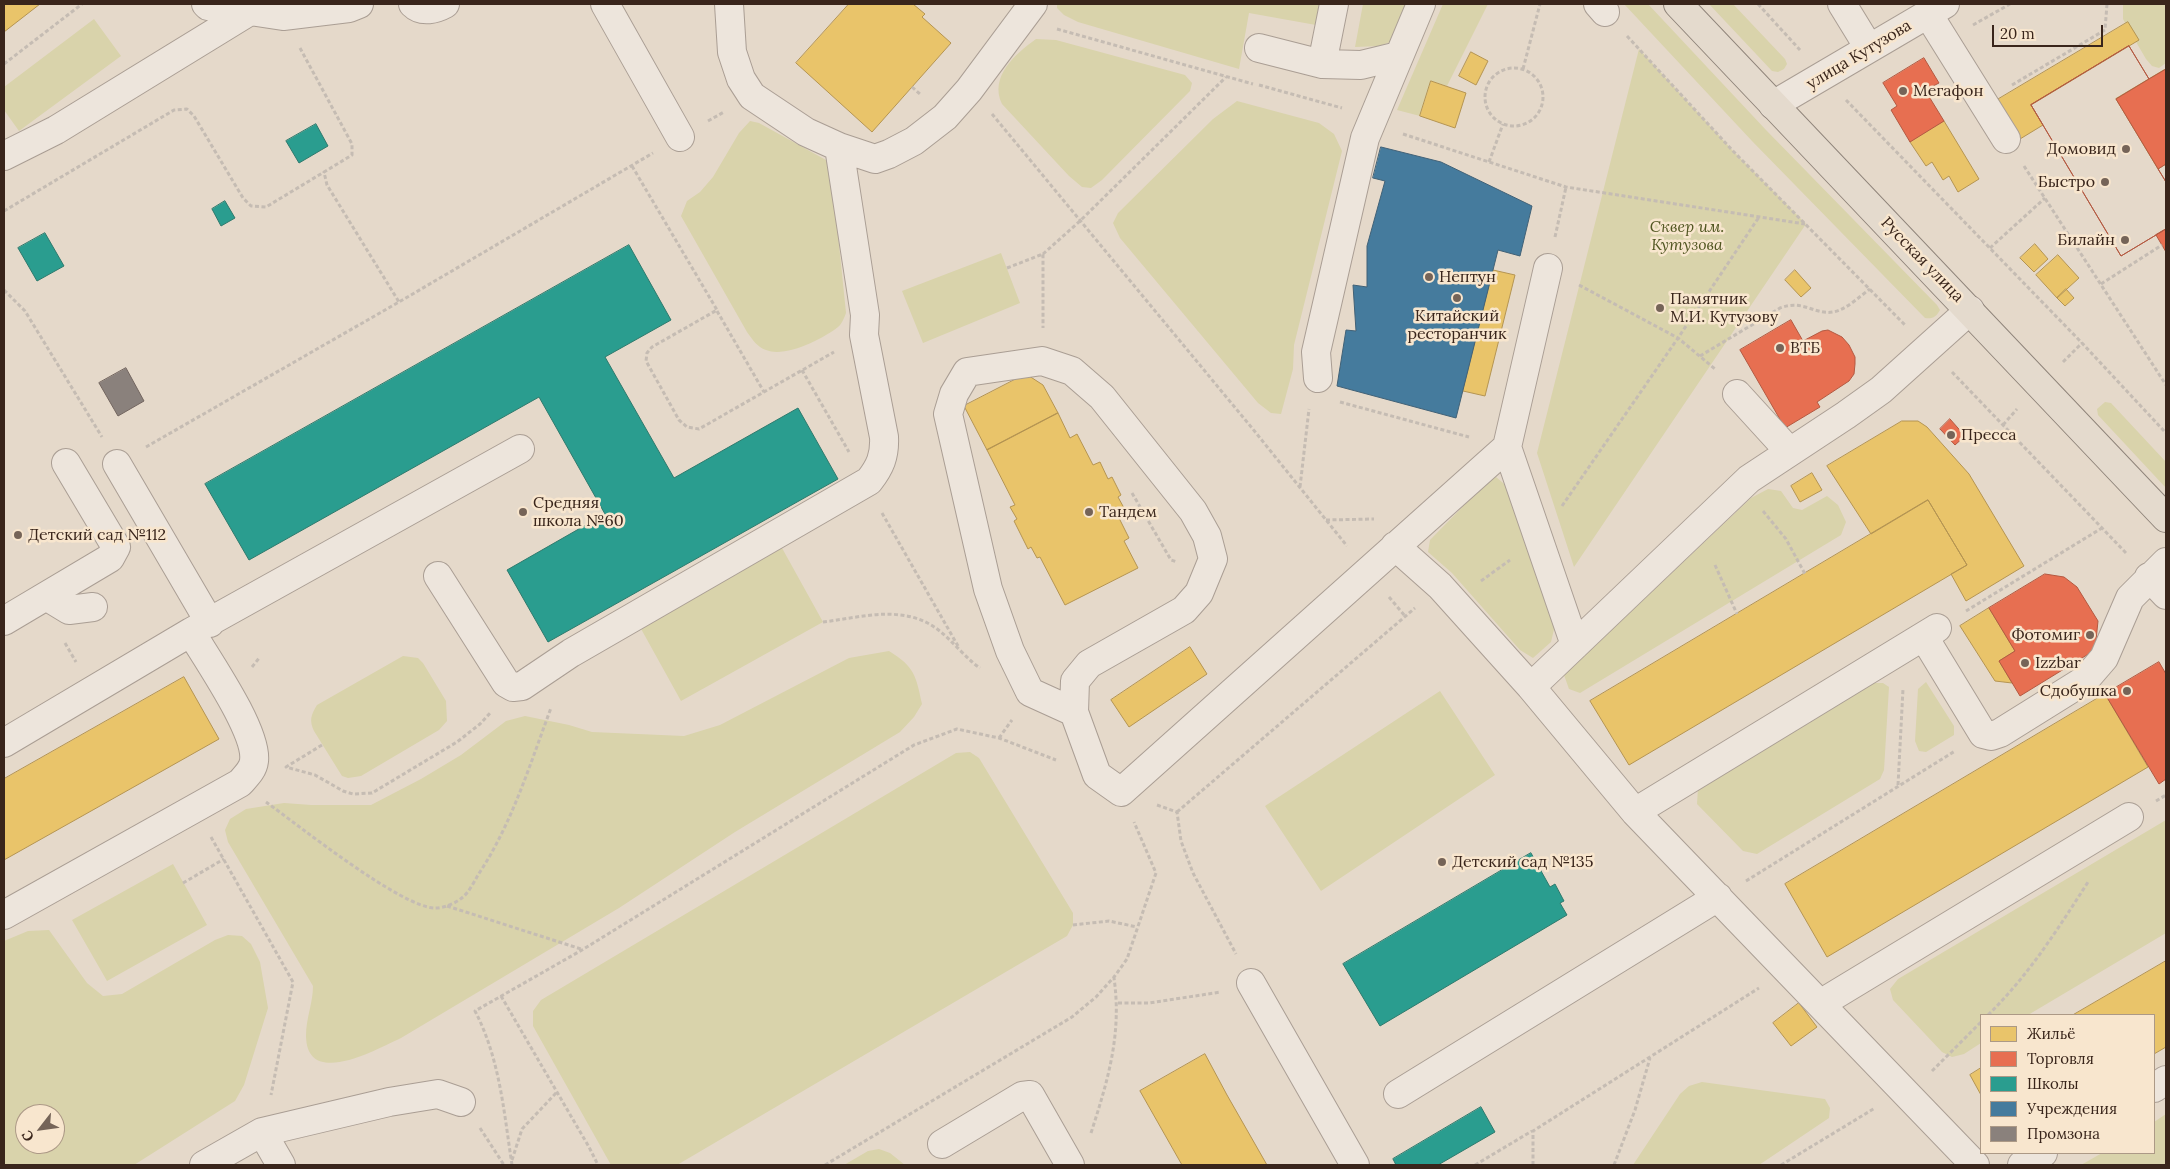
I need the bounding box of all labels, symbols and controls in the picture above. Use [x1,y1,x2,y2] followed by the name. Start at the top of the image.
[1995,15,2106,47] scale bar
[1803,16,1915,94] street label: улица Кутузова
[2000,24,2035,43] text: 20 m
[1913,81,1983,101] place label: Мегафон
[1897,85,1909,97] marker: Мегафон
[2047,139,2116,159] place label: Домовид
[2120,143,2132,155] marker: Домовид
[2038,172,2095,192] place label: Быстро
[2099,176,2111,188] marker: Быстро
[1877,214,1967,306] street label: Русская улица
[1650,217,1724,255] park label: Cквер им. Кутузова
[2057,230,2115,250] place label: Билайн
[2119,234,2131,246] marker: Билайн
[1439,267,1496,287] place label: Нептун
[1423,271,1435,283] marker: Нептун
[1670,289,1778,327] place label: Памятник М.И. Кутузову
[1451,292,1463,304] marker: Китайский ресторанчик
[1654,302,1666,314] marker: Памятник М.И. Кутузову
[1407,306,1507,344] place label: Китайский ресторанчик
[1790,338,1820,358] place label: ВТБ
[1774,342,1786,354] marker: ВТБ
[1961,425,2016,445] place label: Пресса
[1945,429,1957,441] marker: Пресса
[533,493,624,531] place label: Средняя школа №60
[1099,502,1157,522] place label: Тандем
[517,506,529,518] marker: Средняя школа №60
[1083,506,1095,518] marker: Тандем
[28,525,166,545] place label: Детский сад №112
[12,529,24,541] marker: Детский сад №112
[2011,625,2080,645] place label: Фотомиг
[2084,629,2096,641] marker: Фотомиг
[2035,653,2081,673] place label: Izzbar
[2019,657,2031,669] marker: Izzbar
[2040,681,2117,701] place label: Сдобушка
[2121,685,2133,697] marker: Сдобушка
[1452,852,1593,872] place label: Детский сад №135
[1436,856,1448,868] marker: Детский сад №135
[1980,1014,2155,1154] legend
[2027,1024,2075,1043] text: Жильё
[2027,1049,2094,1068] text: Торговля
[2027,1074,2079,1093] text: Школы
[2027,1099,2117,1118] text: Учреждения
[15,1104,65,1154] north arrow
[2027,1124,2100,1143] text: Промзона
[18,1127,38,1145] text: С

